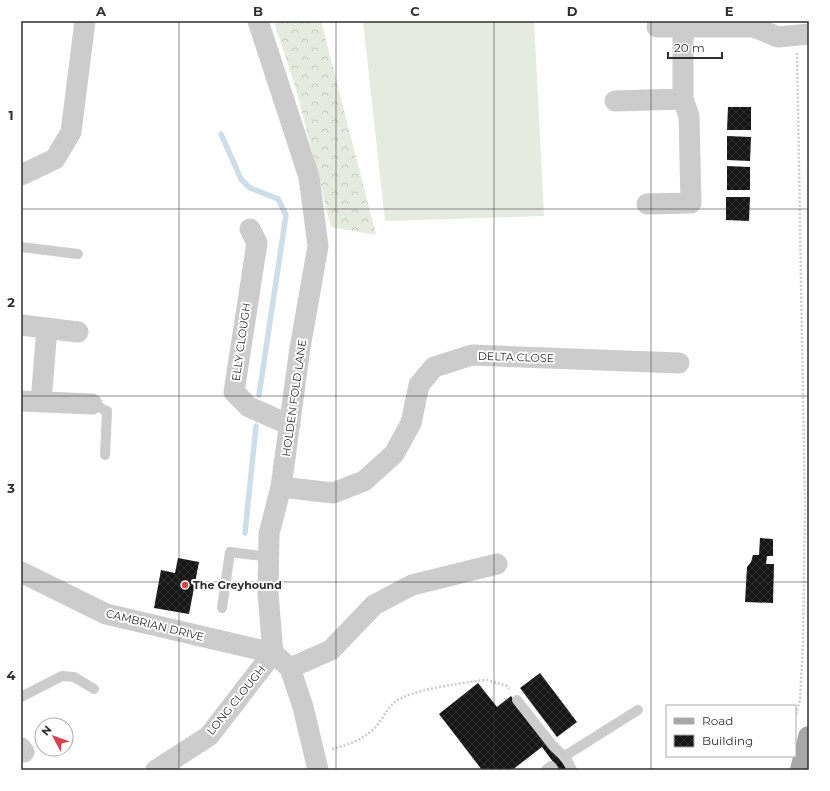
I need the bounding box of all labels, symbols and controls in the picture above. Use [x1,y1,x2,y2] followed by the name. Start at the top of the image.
[95,3,107,19] text: A
[253,3,263,19] text: B
[410,3,420,19] text: C
[567,3,578,19] text: D
[725,3,734,19] text: E
[668,34,722,60] scale bar
[674,40,705,55] text: 20 m
[8,107,14,123] text: 1
[7,294,15,310] text: 2
[229,302,253,382] street label: ELLY CLOUGH
[279,339,309,457] street label: HOLDEN FOLD LANE
[478,349,554,365] street label: DELTA CLOSE
[6,480,15,496] text: 3
[193,578,282,592] place label: The Greyhound
[180,580,190,590] marker: The Greyhound
[105,606,205,644] street label: CAMBRIAN DRIVE
[204,662,268,738] street label: LONG CLOUGH
[7,667,16,683] text: 4
[666,705,796,757] legend
[702,713,733,728] text: Road
[34,717,74,757] north arrow
[38,722,55,738] text: N
[702,733,753,748] text: Building

